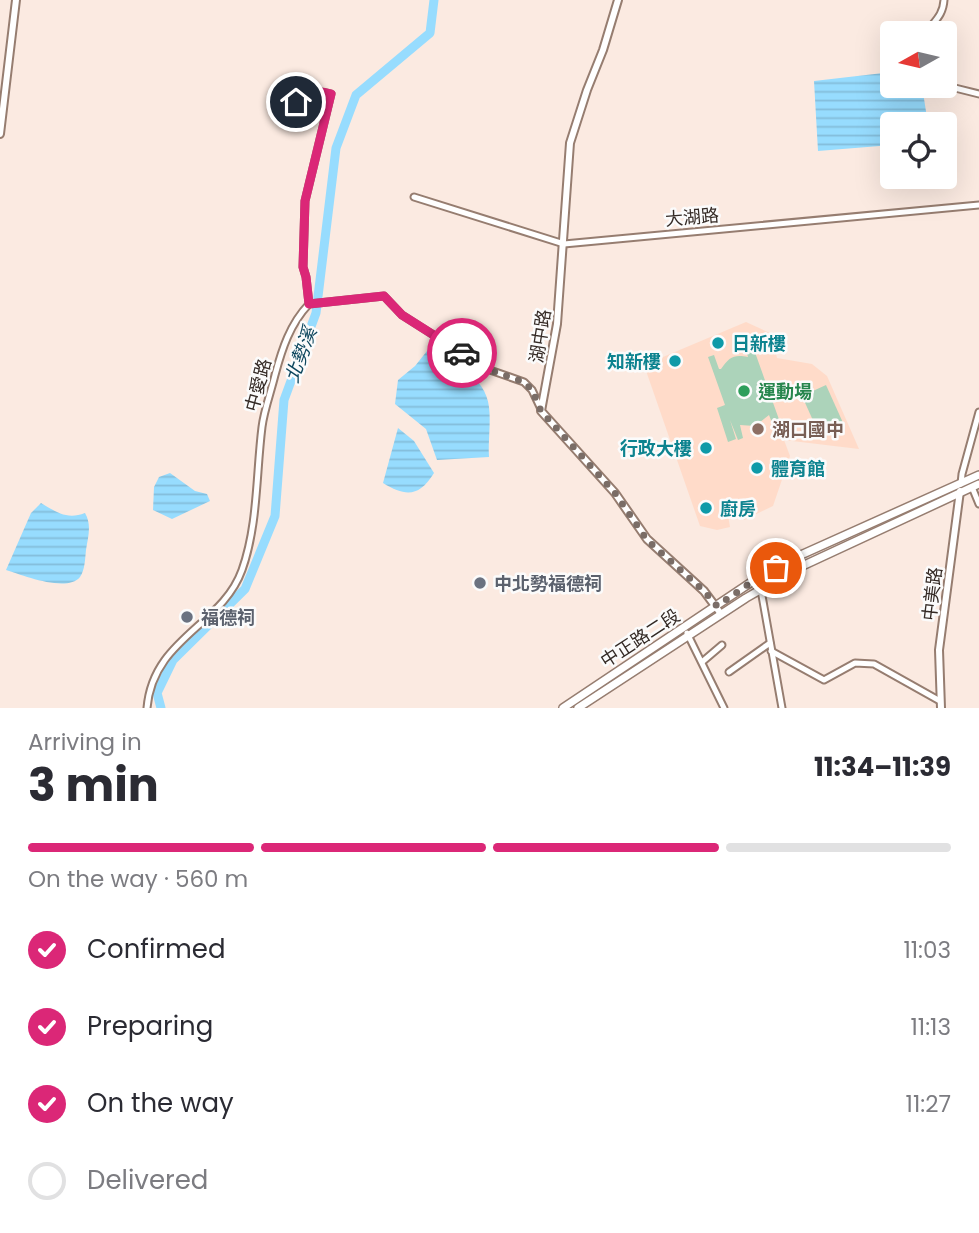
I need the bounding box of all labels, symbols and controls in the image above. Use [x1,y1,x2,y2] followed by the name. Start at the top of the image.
[880,21,957,98] north arrow
[880,21,957,189] map controls
[266,72,326,132] pin
[277,83,315,121] icon: home
[880,112,957,189] button: locate
[664,202,720,232] street label: 大湖路
[523,307,557,365] street label: 湖中路
[427,318,497,388] courier
[279,321,324,386] water label: 北勢溪
[732,331,786,356] place label: 日新樓
[443,334,481,372] icon: car
[710,335,726,351] marker: 日新樓
[607,349,661,374] place label: 知新樓
[667,353,683,369] marker: 知新樓
[239,356,277,414] street label: 中愛路
[758,379,812,404] place label: 運動場
[736,383,752,399] marker: 運動場
[772,417,844,442] place label: 湖口國中
[750,421,766,437] marker: 湖口國中
[620,436,692,461] place label: 行政大樓
[698,440,714,456] marker: 行政大樓
[771,456,825,481] place label: 體育館
[749,460,765,476] marker: 體育館
[720,496,756,521] place label: 廚房
[698,500,714,516] marker: 廚房
[746,538,806,598] pin
[757,549,795,587] icon: bag
[916,566,948,622] street label: 中美路
[494,571,602,596] place label: 中北勢福德祠
[472,575,488,591] marker: 中北勢福德祠
[595,603,685,673] street label: 中正路二段
[201,605,255,630] place label: 福德祠
[179,609,195,625] marker: 福德祠
[28,726,142,758] text: Arriving in
[814,749,951,785] text: 11:34–11:39
[28,753,159,817] text: 3 min
[28,863,248,895] text: On the way · 560 m
[28,931,66,969] icon: check
[87,931,225,967] text: Confirmed
[903,934,951,966] text: 11:03
[28,1008,66,1046] icon: check
[87,1008,213,1044] text: Preparing
[910,1011,951,1043] text: 11:13
[28,1085,66,1123] icon: check
[87,1085,234,1121] text: On the way
[906,1088,951,1120] text: 11:27
[87,1162,208,1198] text: Delivered

